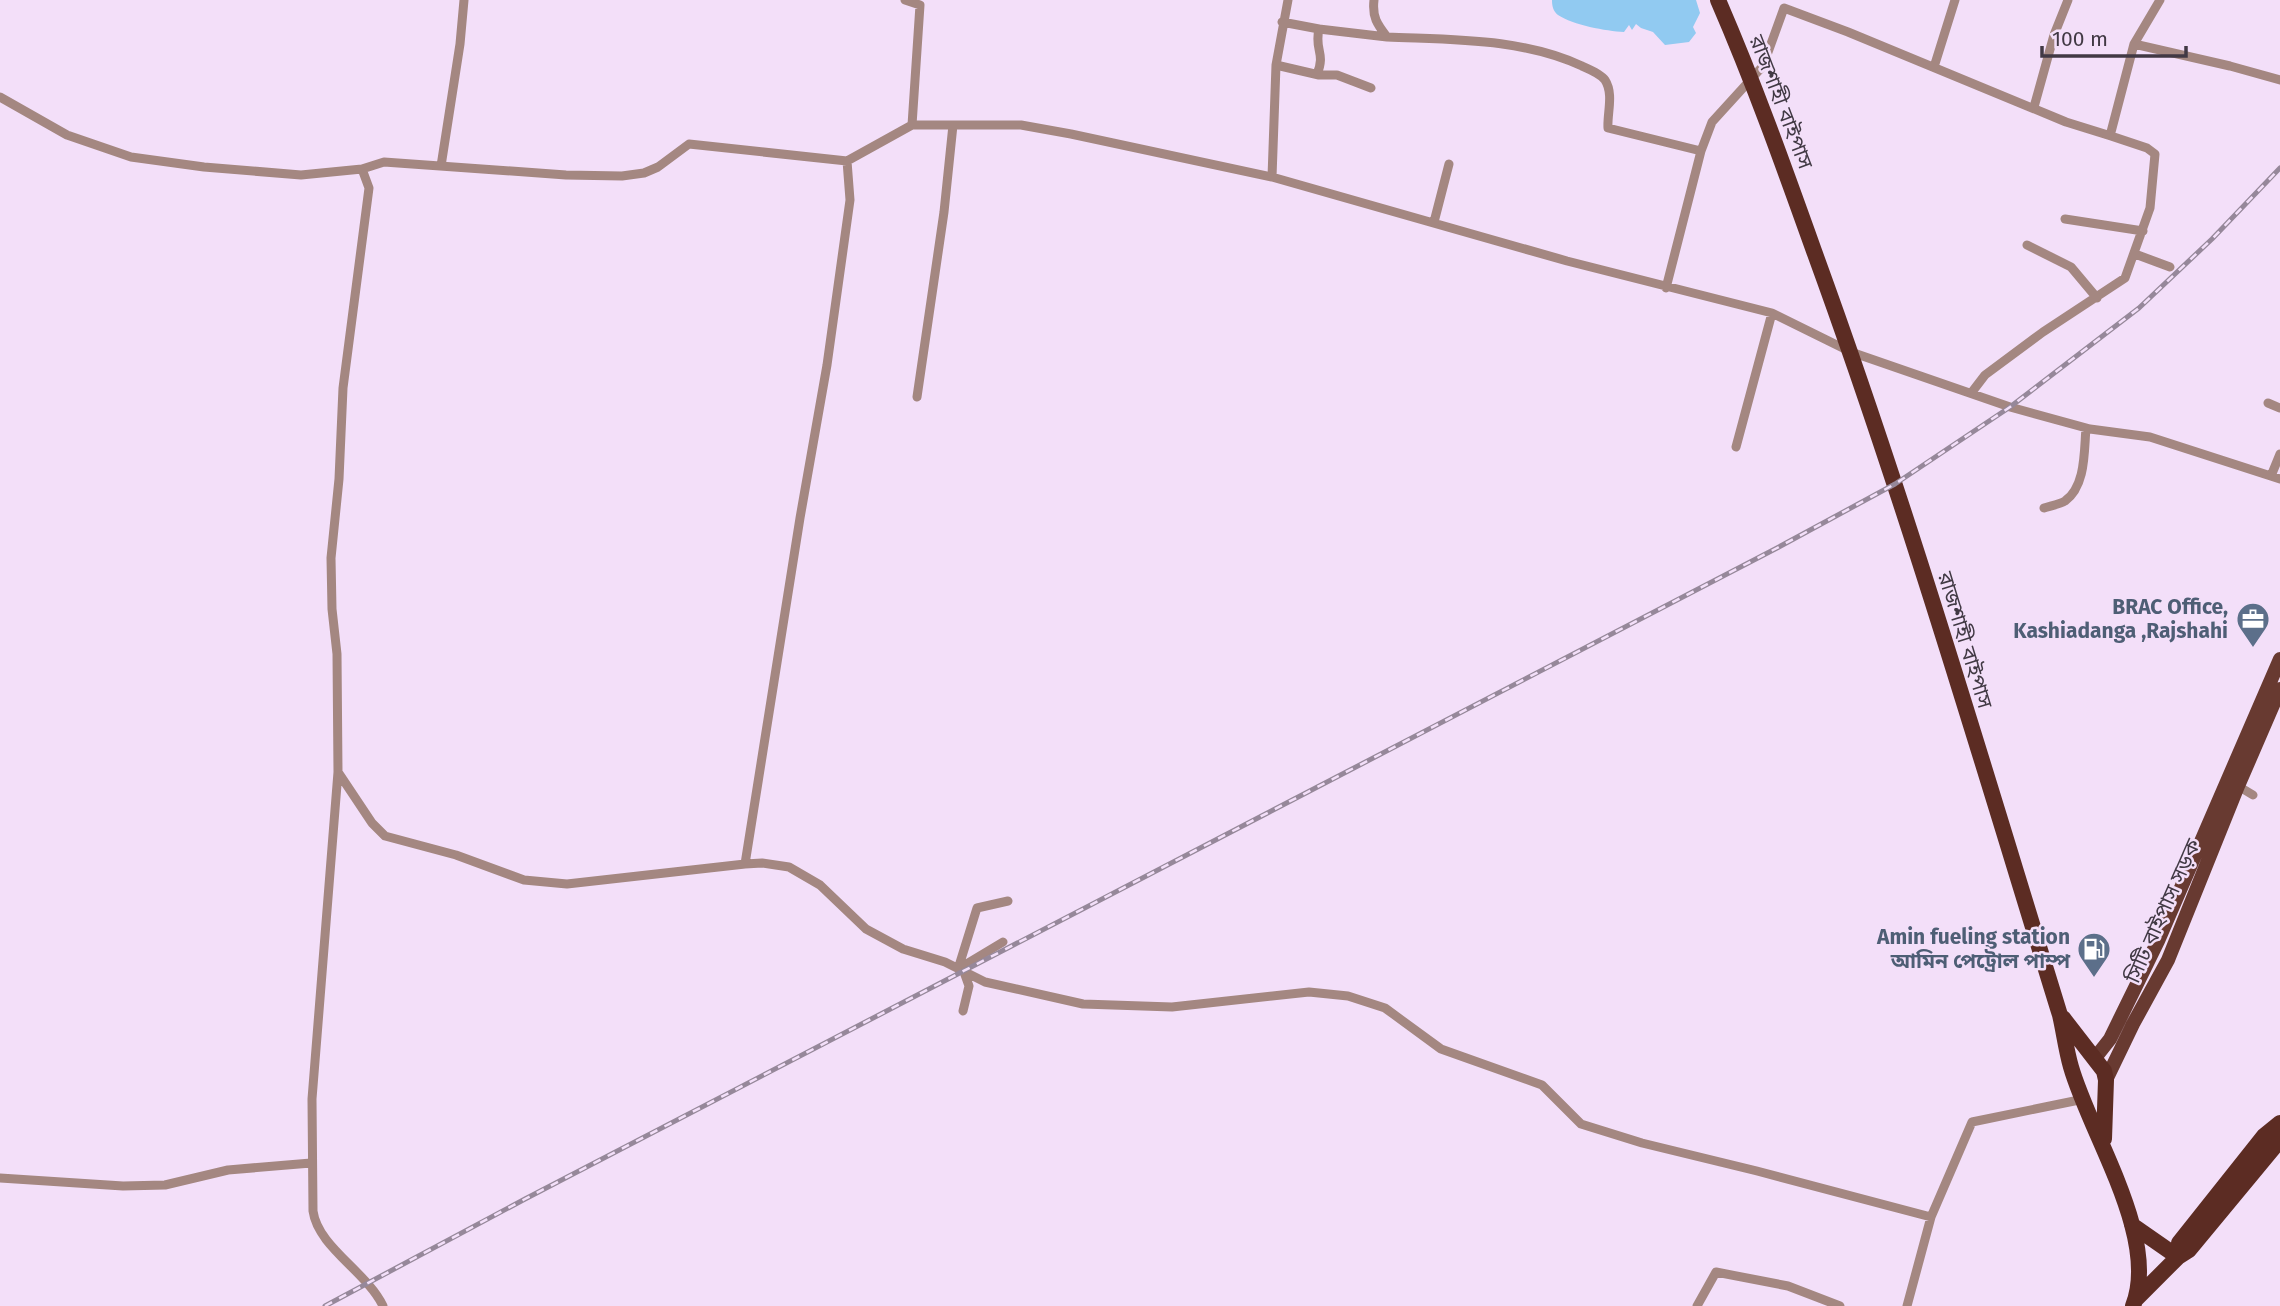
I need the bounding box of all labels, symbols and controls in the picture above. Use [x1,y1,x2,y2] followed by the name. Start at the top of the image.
[2042,14,2186,58] scale bar
[2052,26,2108,52] text: 100 m
[1743,30,1819,174] street label: রাজশাহী বাইপাস
[1932,568,1998,712] street label: রাজশাহী বাইপাস
[2013,594,2228,644] place label: BRAC Office, Kashiadanga ,Rajshahi
[2234,600,2272,649] office icon: BRAC Office, Kashiadanga ,Rajshahi
[2119,834,2207,988] street label: সিটি বাইপাস সড়ক
[1876,924,2070,974] place label: Amin fueling station আমিন পেট্রোল পাম্প
[2075,930,2113,979] fuel station icon: Amin fueling station আমিন পেট্রোল পাম্প

